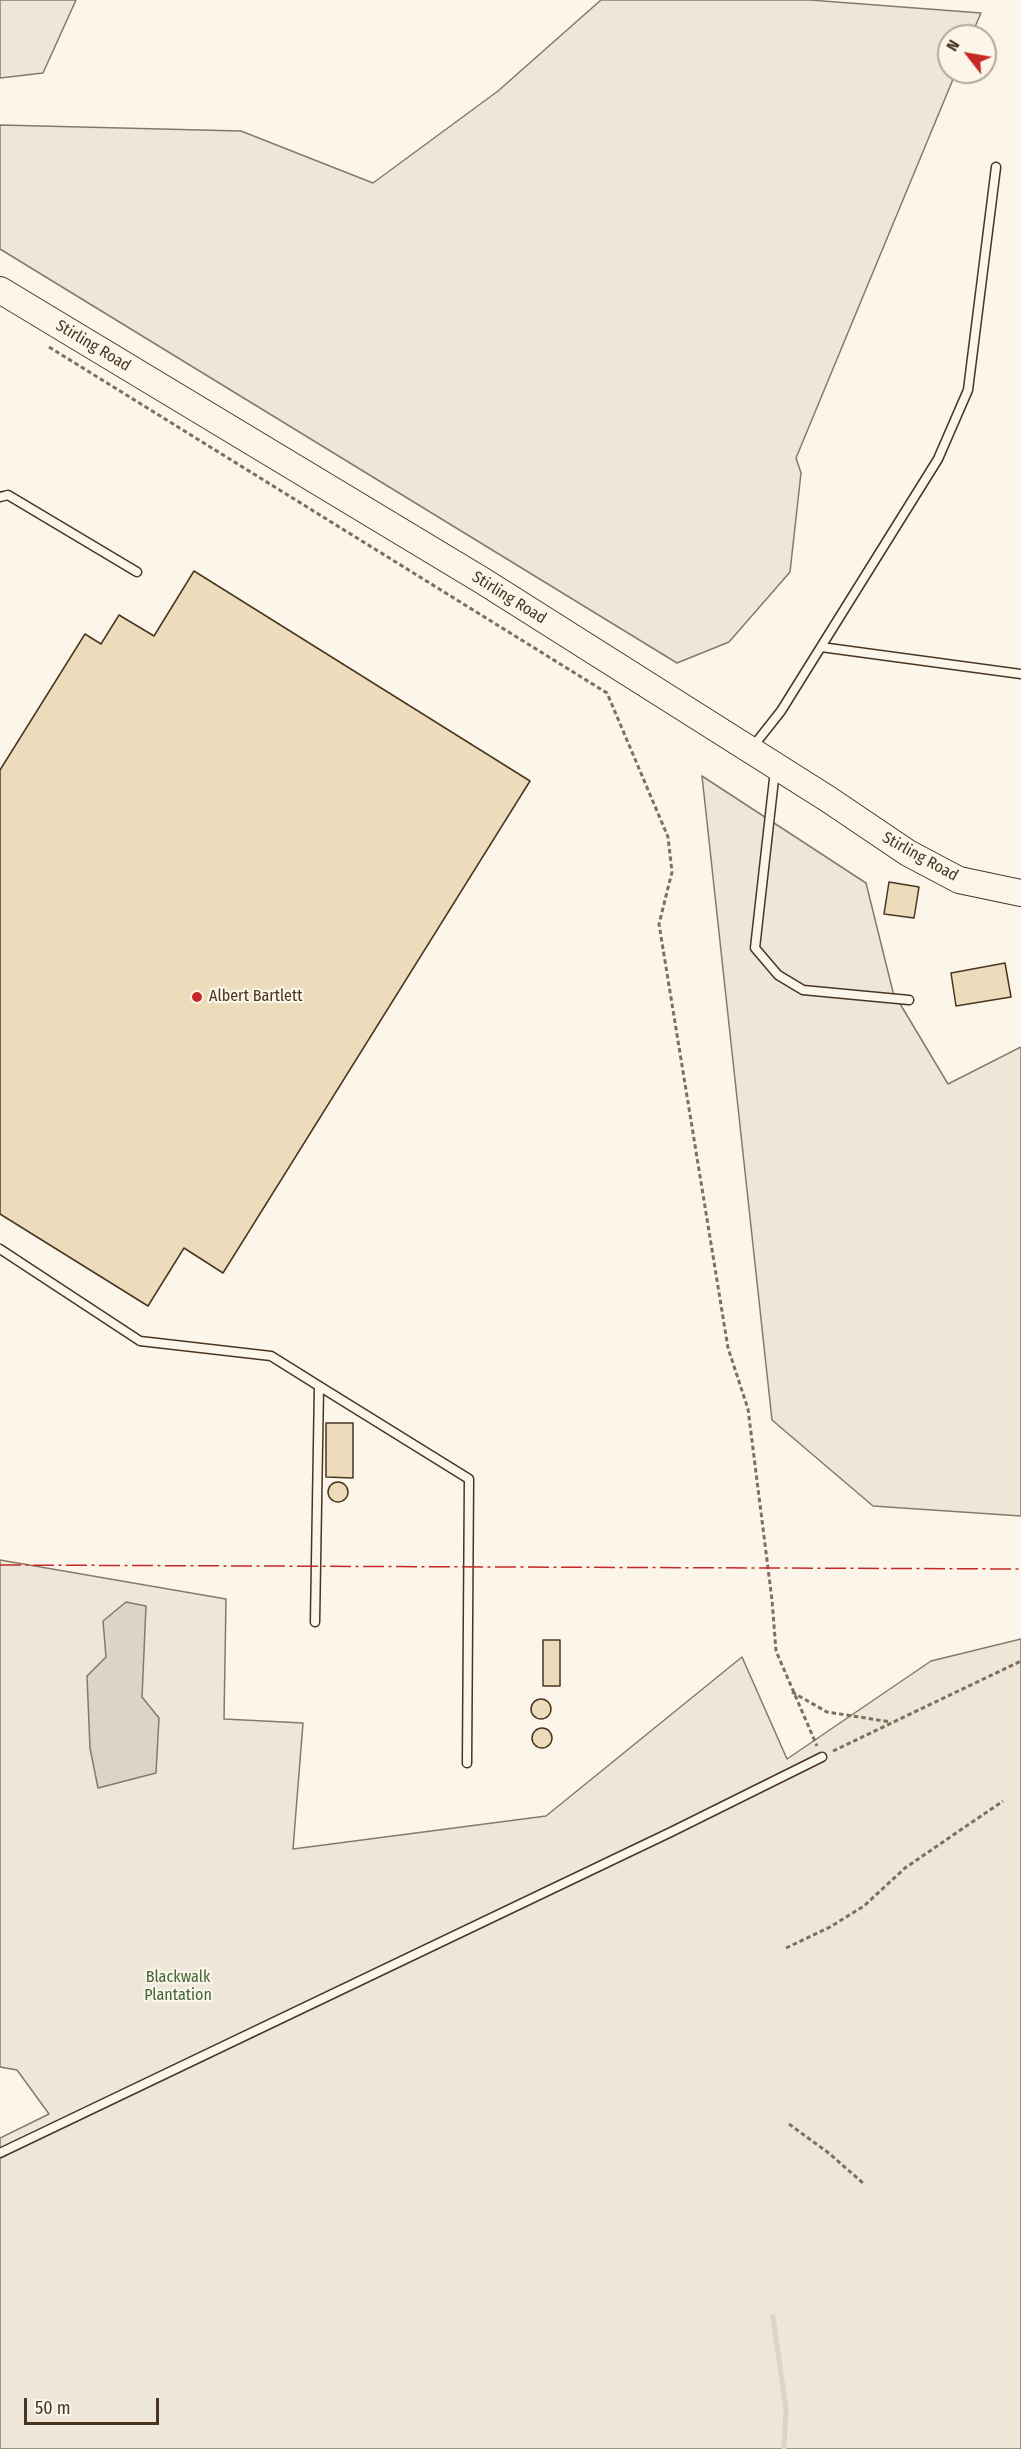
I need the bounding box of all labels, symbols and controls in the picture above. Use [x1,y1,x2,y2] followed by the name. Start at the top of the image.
[937,24,997,84] north arrow
[942,36,963,55] text: N
[52,316,134,376] street label: Stirling Road
[468,568,550,628] street label: Stirling Road
[879,828,961,886] street label: Stirling Road
[209,987,302,1007] place label: Albert Bartlett
[190,990,204,1004] marker: Albert Bartlett
[144,1968,212,2006] park label: Blackwalk Plantation
[27,2386,162,2424] scale bar
[35,2397,71,2419] text: 50 m

